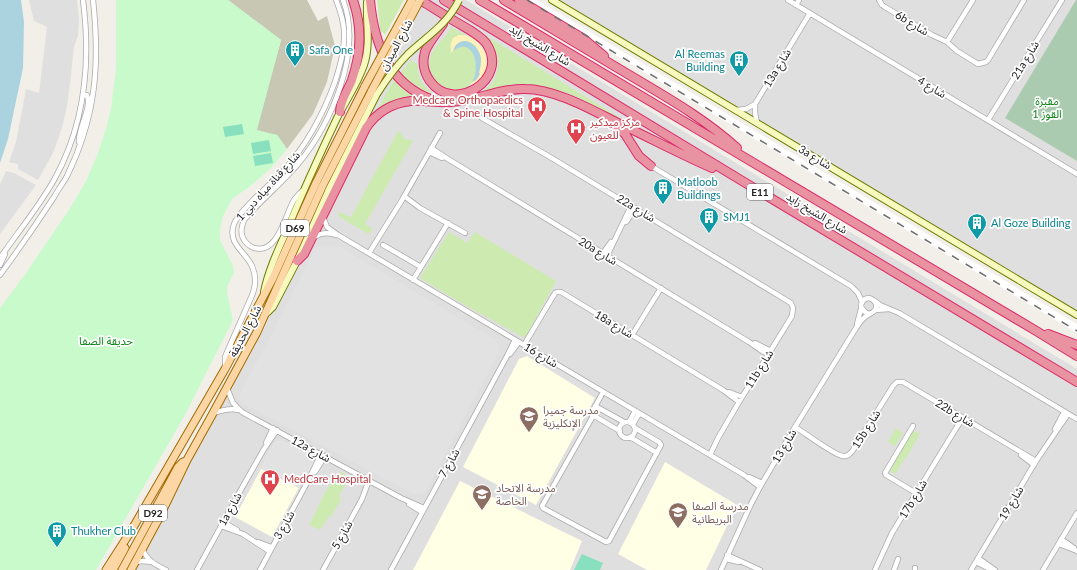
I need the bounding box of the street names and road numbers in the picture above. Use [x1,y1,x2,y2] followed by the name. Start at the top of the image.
[892,8,932,40] street label: 6b شارع
[377,17,416,74] street label: شارع الميدان
[506,21,573,70] street label: شارع الشيخ زايد
[1008,38,1043,82] street label: 21a شارع
[760,46,795,90] street label: 13a شارع
[915,73,949,102] street label: شارع 4
[795,142,834,173] street label: 3a شارع
[233,148,305,226] street label: شارع قناة مياه دبي 1
[747,184,773,200] road number: E11
[783,189,850,238] street label: شارع الشيخ زايد
[614,191,658,226] street label: 22a شارع
[281,220,309,236] road number: D69
[576,234,620,269] street label: 20a شارع
[226,302,266,360] street label: شارع الحديقة
[592,307,636,342] street label: 18a شارع
[521,339,561,372] street label: شارع 16
[742,347,777,392] street label: 11b شارع
[932,396,977,431] street label: 22b شارع
[849,407,884,452] street label: 15b شارع
[769,426,800,466] street label: شارع 13
[288,433,333,466] street label: 12a شارع
[435,446,464,480] street label: شارع 7
[896,477,931,522] street label: 17b شارع
[995,483,1028,523] street label: شارع 19
[215,489,246,529] street label: 1a شارع
[139,505,167,521] road number: D92
[270,508,299,542] street label: شارع 3
[328,518,357,552] street label: شارع 5

